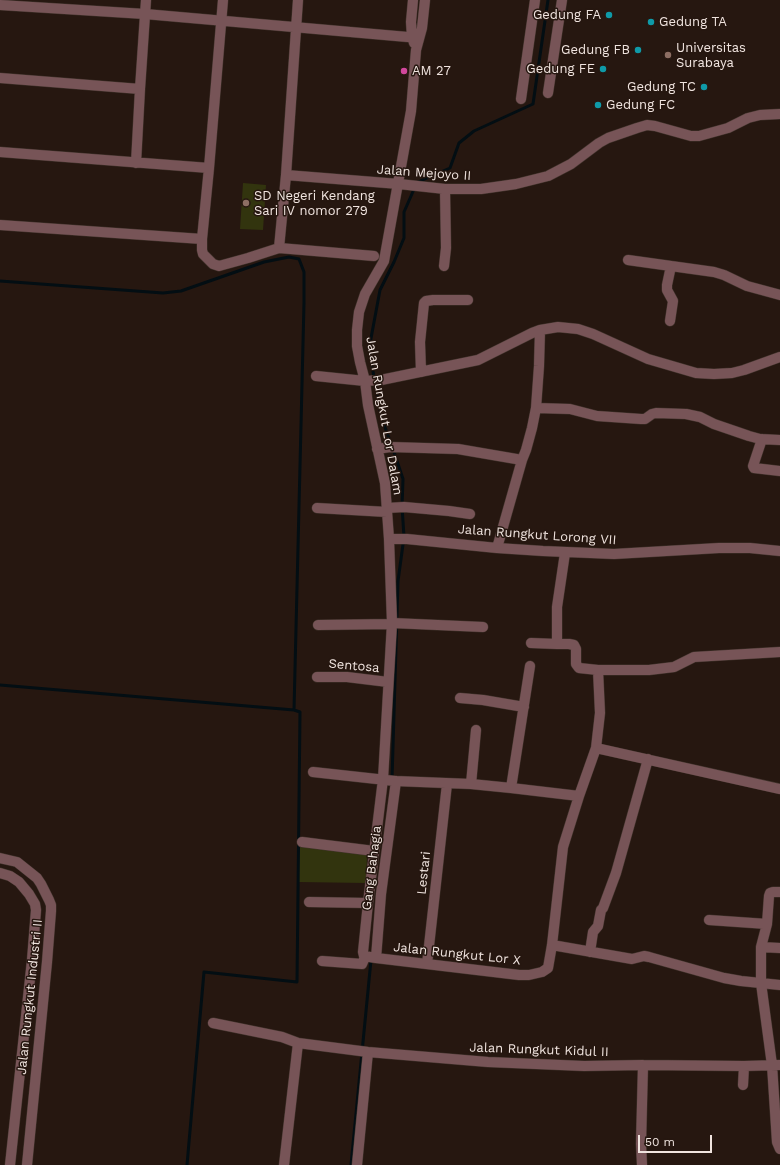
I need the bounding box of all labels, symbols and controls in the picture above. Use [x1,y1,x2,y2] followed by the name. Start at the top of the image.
[533,7,601,23] place label: Gedung FA
[604,10,614,20] marker: Gedung FA
[659,14,727,30] place label: Gedung TA
[646,17,656,27] marker: Gedung TA
[676,40,746,71] place label: Universitas Surabaya
[561,42,630,58] place label: Gedung FB
[633,45,643,55] marker: Gedung FB
[663,50,673,60] marker: Universitas Surabaya
[526,61,595,77] place label: Gedung FE
[412,63,451,79] place label: AM 27
[598,64,608,74] marker: Gedung FE
[399,66,409,76] marker: AM 27
[627,79,696,95] place label: Gedung TC
[699,82,709,92] marker: Gedung TC
[606,97,675,113] place label: Gedung FC
[593,100,603,110] marker: Gedung FC
[376,162,472,184] street label: Jalan Mejoyo II
[254,188,375,219] place label: SD Negeri Kendang Sari IV nomor 279
[241,198,251,208] marker: SD Negeri Kendang Sari IV nomor 279
[362,336,406,496] street label: Jalan Rungkut Lor Dalam
[457,522,617,548] street label: Jalan Rungkut Lorong VII
[328,656,380,676] street label: Sentosa
[359,825,385,911] street label: Gang Bahagia
[414,851,434,895] street label: Lestari
[14,918,46,1076] street label: Jalan Rungkut Industri II
[393,940,521,968] street label: Jalan Rungkut Lor X
[469,1040,609,1060] street label: Jalan Rungkut Kidul II
[640,1127,714,1153] scale bar
[645,1135,675,1149] text: 50 m

